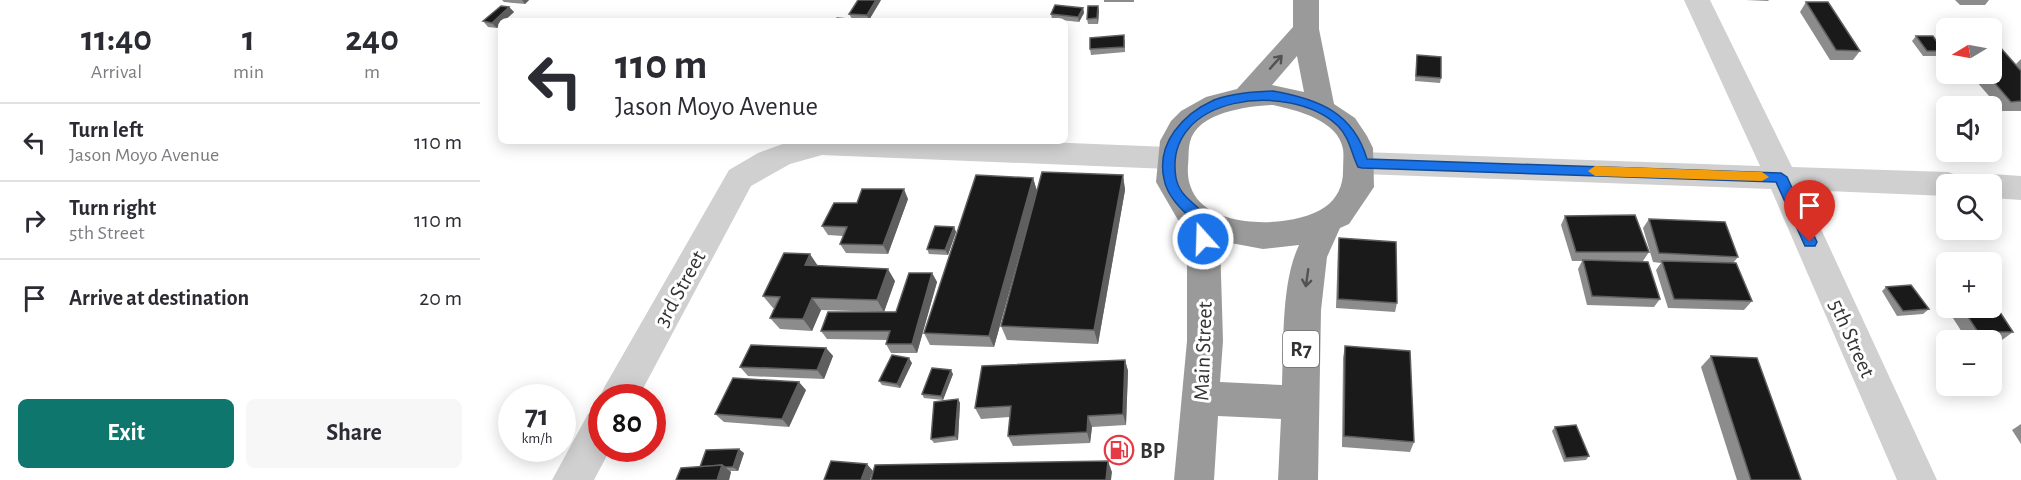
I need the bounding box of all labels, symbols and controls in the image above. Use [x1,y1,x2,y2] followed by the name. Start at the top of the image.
[1936,18,2002,84] north arrow
[1936,18,2002,396] map controls
[81,21,152,57] text: 11:40
[242,21,255,57] text: 1
[345,21,399,57] text: 240
[516,42,594,120] icon: left
[615,44,707,86] text: 110 m
[1269,55,1283,70] one-way arrow
[91,62,142,82] text: Arrival
[233,62,264,82] text: min
[364,62,380,82] text: m
[615,93,818,120] text: Jason Moyo Avenue
[1936,96,2002,162] button: sound
[69,119,143,141] text: Turn left
[18,126,51,159] icon: left
[414,131,462,153] text: 110 m
[69,145,219,165] text: Jason Moyo Avenue
[1936,174,2002,240] button: search
[1784,180,1835,242] pin
[1793,189,1826,222] icon: arrive
[69,197,156,219] text: Turn right
[18,204,51,237] icon: right
[1171,207,1235,271] position arrow
[414,209,462,231] text: 110 m
[69,223,145,243] text: 5th Street
[650,247,710,330] street label: 3rd Street
[1936,252,2002,318] button: +
[1302,267,1313,287] one-way arrow
[18,282,51,315] icon: arrive
[69,287,249,309] text: Arrive at destination
[419,287,462,309] text: 20 m
[1825,296,1879,381] street label: 5th Street
[1190,301,1216,401] street label: Main Street
[1936,330,2002,396] button: −
[1283,331,1319,367] road number: R7
[588,384,666,462] speed limit sign: 80
[18,399,234,468] button: Exit
[246,399,462,468] button: Share
[525,401,549,431] text: 71
[522,431,552,446] text: km/h
[1103,434,1135,466] fuel station icon: BP
[1140,440,1165,462] place label: BP

